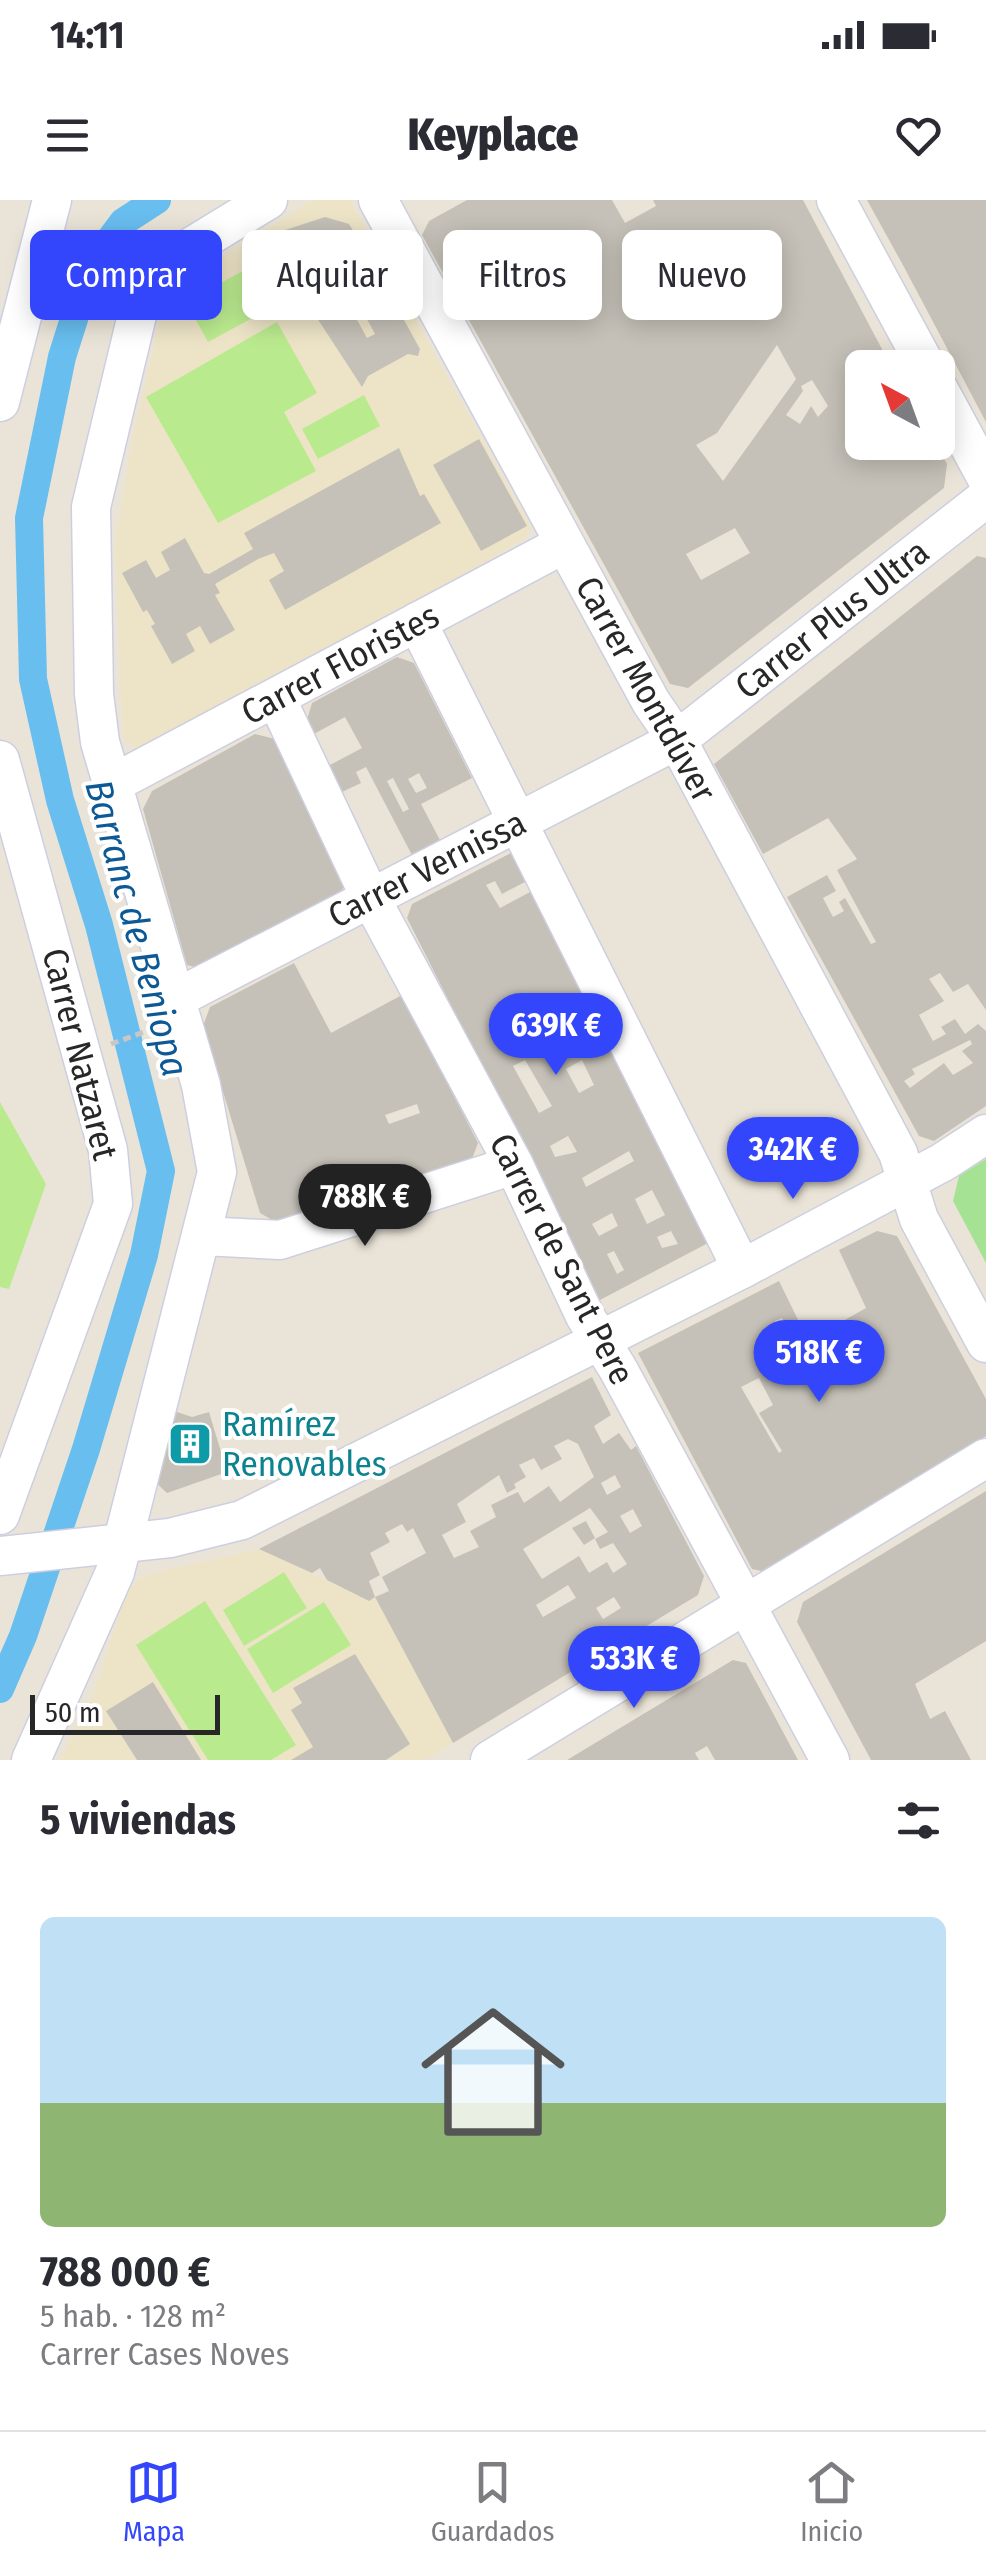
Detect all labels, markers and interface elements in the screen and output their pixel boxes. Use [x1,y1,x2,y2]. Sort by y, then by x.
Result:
text: 14:11 [50,12,124,58]
icon: menu [40,108,95,163]
text: Keyplace [407,108,579,162]
icon: heart [891,108,946,163]
chip: Comprar [30,230,222,320]
chip: Alquilar [242,230,423,320]
chip: Filtros [443,230,602,320]
chip: Nuevo [622,230,782,320]
north arrow [845,350,955,460]
map controls [845,350,955,460]
street label: Carrer Plus Ultra [727,530,937,708]
street label: Carrer Montdúver [567,569,725,809]
street label: Carrer Floristes [234,594,446,734]
water label: Barranc de Beniopa [75,775,199,1081]
street label: Carrer Vernissa [321,801,533,937]
street label: Carrer Natzaret [33,944,127,1164]
pin: 639K € [475,993,637,1078]
text: 639K € [511,1006,601,1044]
pin: 342K € [712,1117,874,1202]
street label: Carrer de Sant Pere [481,1127,643,1391]
text: 342K € [749,1130,837,1168]
pin: 788K € [284,1164,446,1249]
text: 788K € [320,1177,410,1215]
pin: 518K € [738,1320,900,1405]
text: 518K € [776,1333,862,1371]
place label: Ramírez Renovables [222,1403,387,1485]
building icon: Ramírez Renovables [167,1421,213,1467]
pin: 533K € [553,1626,715,1711]
text: 533K € [590,1639,678,1677]
scale bar [30,1690,220,1734]
text: 50 m [45,1696,101,1729]
icon: filters [891,1793,946,1848]
text: 5 viviendas [40,1795,236,1845]
icon: home [403,1982,583,2162]
text: 788 000 € [40,2247,210,2297]
text: 5 hab. · 128 m² [40,2297,226,2335]
text: Carrer Cases Noves [40,2335,289,2373]
tab: Mapa [123,2455,185,2548]
tab: Guardados [431,2455,554,2548]
tab: Inicio [800,2455,863,2548]

